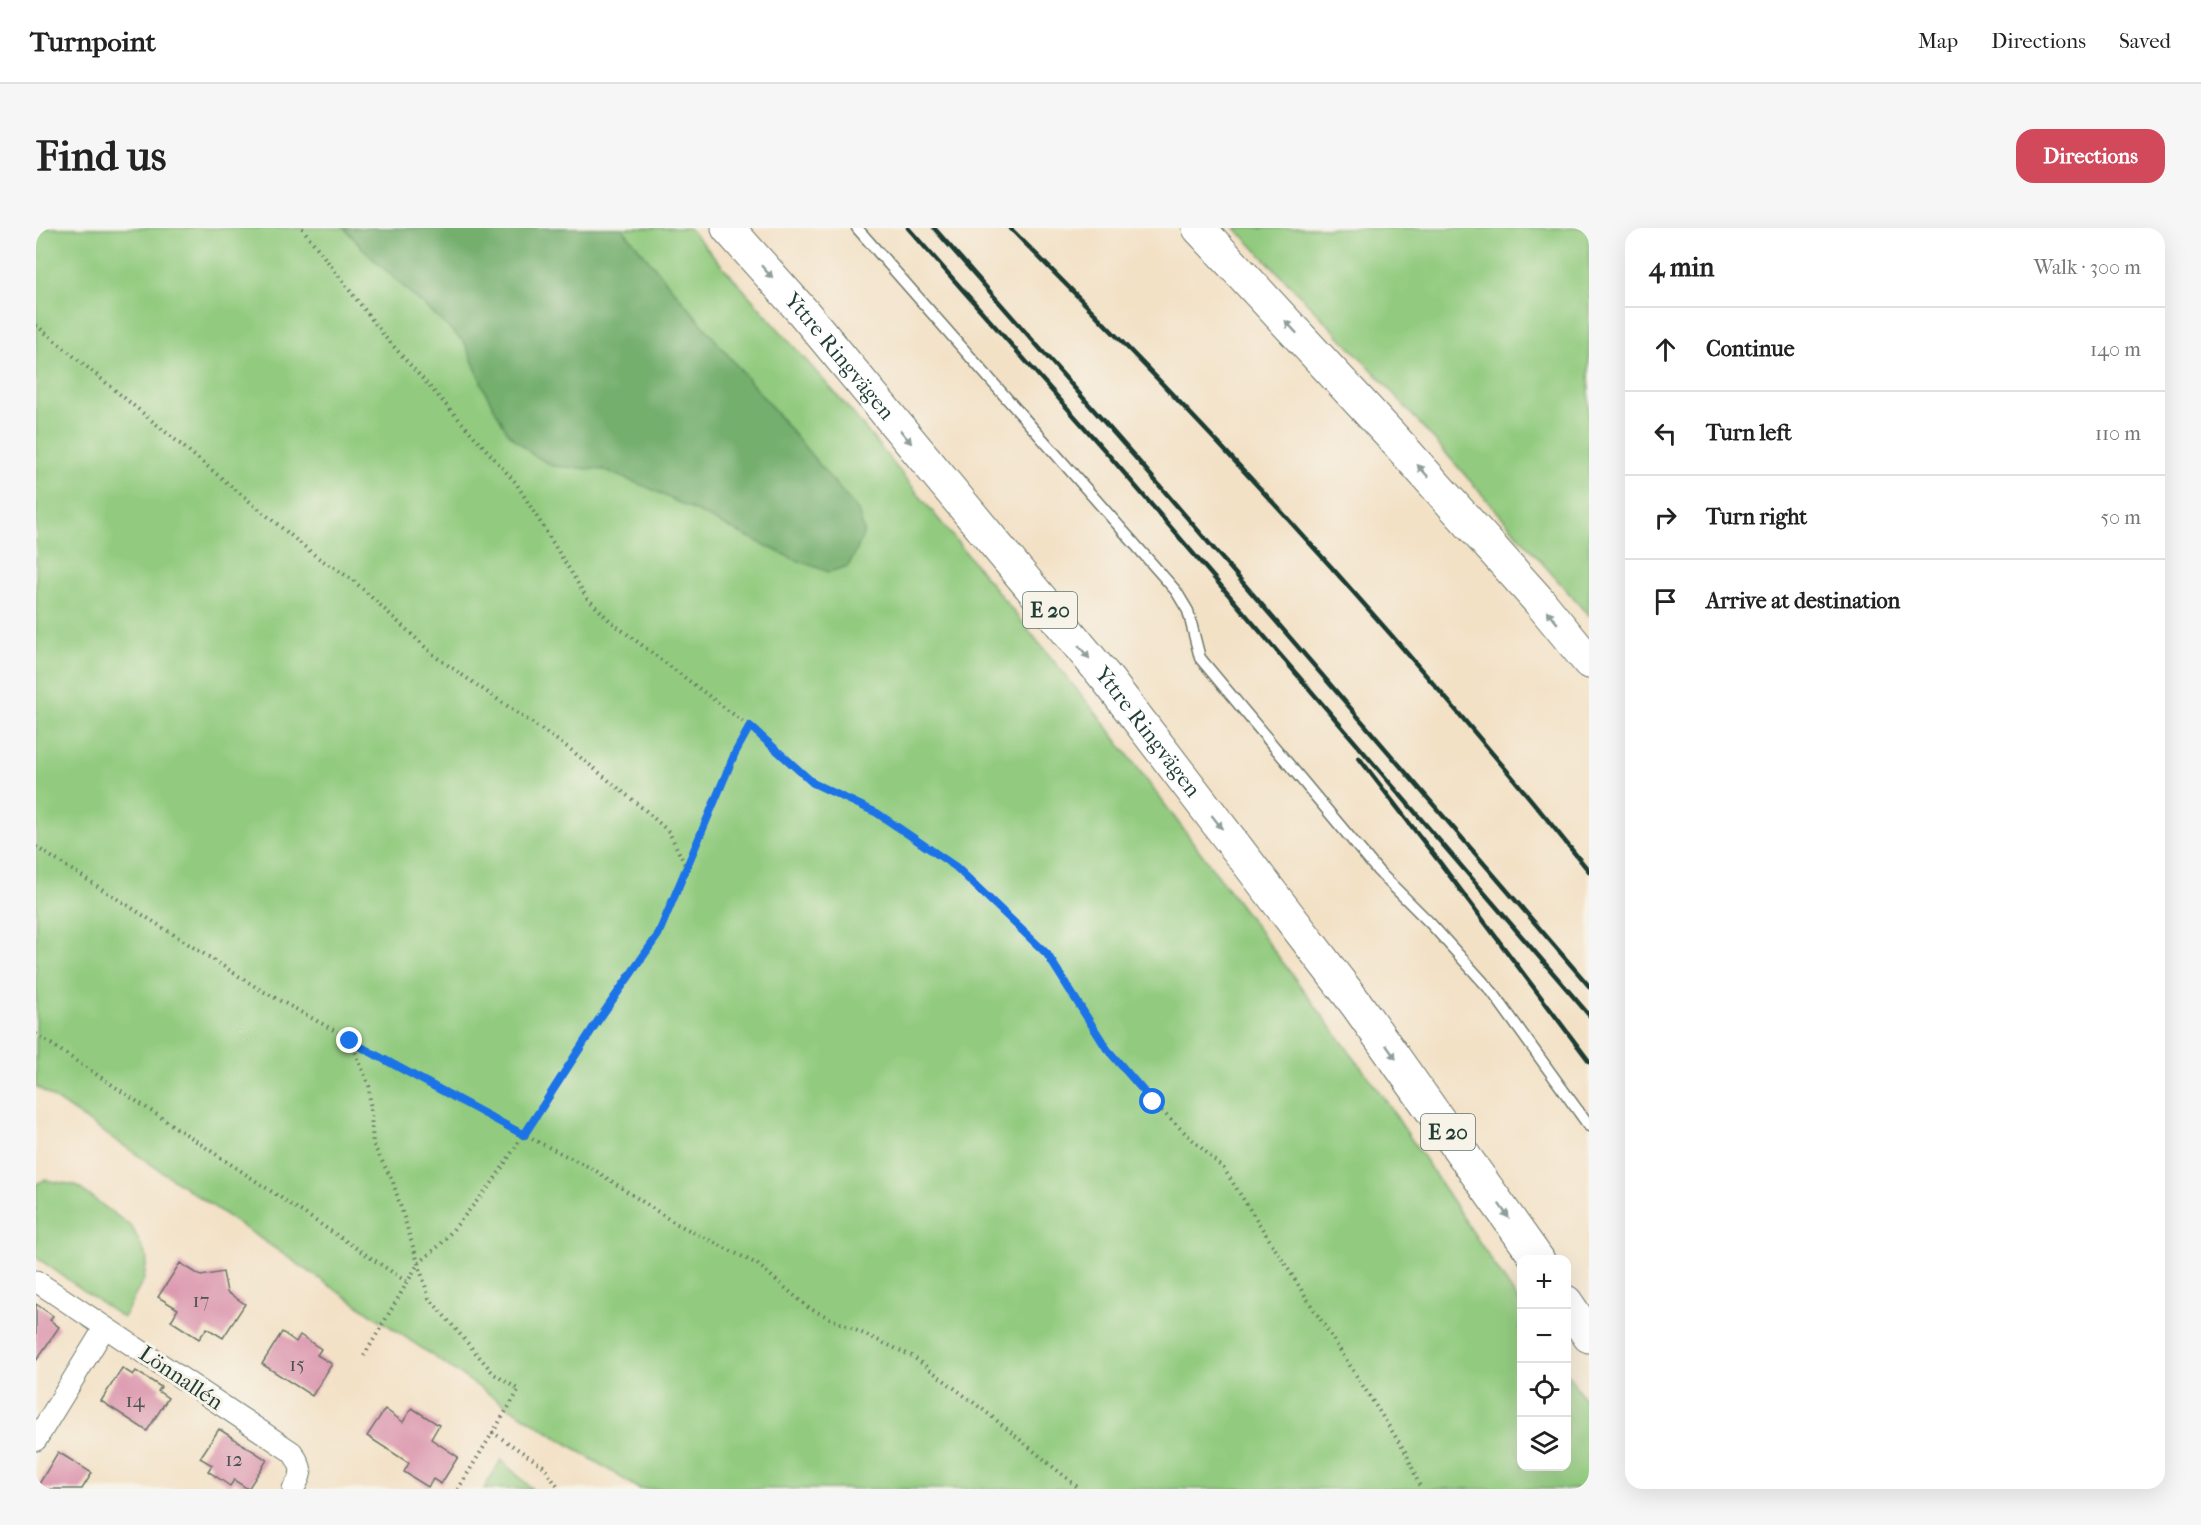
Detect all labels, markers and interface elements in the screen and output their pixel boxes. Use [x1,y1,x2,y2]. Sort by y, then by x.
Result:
text: Turnpoint [30,25,156,58]
text: Map [1918,29,1958,53]
text: Directions [1991,29,2086,53]
text: Saved [2119,29,2171,53]
button: Directions [2016,129,2165,183]
text: Find us [36,132,166,181]
text: 4 min [1649,252,1714,283]
text: Walk · 300 m [2034,256,2141,279]
one-way arrow [760,264,774,279]
street label: Yttre Ringvägen [778,287,900,425]
one-way arrow [1285,320,1298,335]
icon: ahead [1649,333,1682,366]
text: Continue [1706,336,1795,362]
text: 140 m [2090,338,2141,361]
icon: left [1649,417,1682,450]
text: Turn left [1706,420,1792,446]
text: 110 m [2095,422,2141,445]
one-way arrow [899,429,912,444]
one-way arrow [1417,464,1430,479]
icon: right [1649,501,1682,534]
text: Turn right [1706,504,1807,530]
text: 50 m [2100,506,2141,529]
icon: arrive [1649,585,1682,618]
text: Arrive at destination [1706,588,1900,614]
road number: E 20 [1023,592,1077,628]
one-way arrow [1545,609,1558,625]
one-way arrow [1077,644,1090,659]
street label: Yttre Ringvägen [1089,661,1206,803]
one-way arrow [1210,814,1223,830]
route end [336,1027,362,1053]
one-way arrow [1385,1044,1397,1060]
route start [1139,1088,1165,1114]
road number: E 20 [1421,1114,1475,1150]
one-way arrow [1498,1203,1510,1219]
map controls [1517,1255,1571,1471]
button: + [1517,1255,1571,1309]
house number: 17 [193,1289,210,1312]
button: − [1517,1309,1571,1363]
street label: Lönnallén [134,1340,228,1416]
house number: 15 [289,1353,305,1376]
button: locate [1517,1363,1571,1417]
house number: 14 [126,1389,146,1412]
button: layers [1517,1417,1571,1471]
house number: 12 [225,1448,243,1471]

